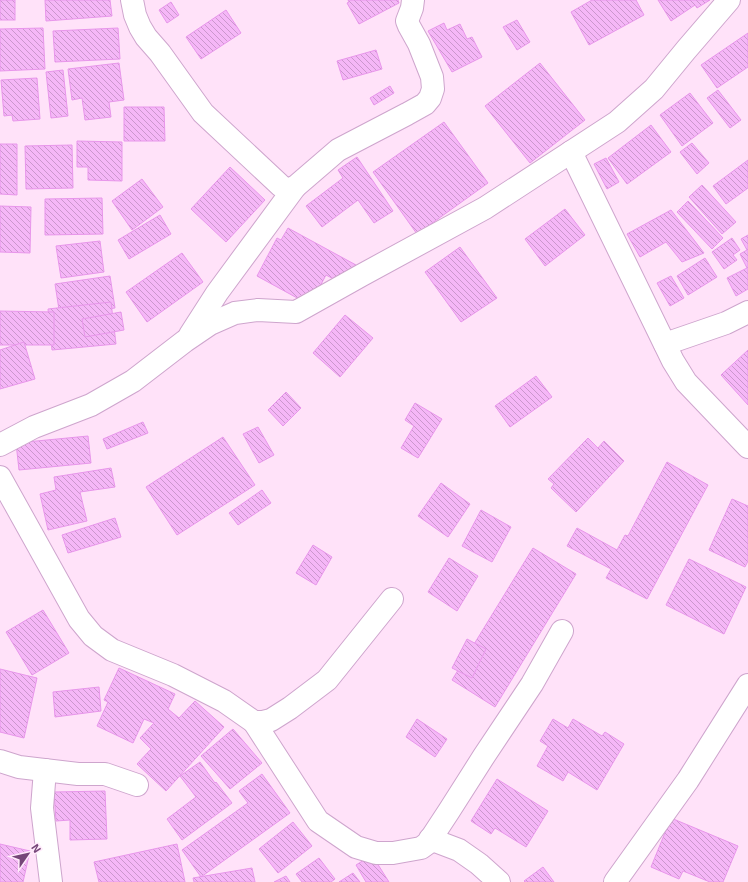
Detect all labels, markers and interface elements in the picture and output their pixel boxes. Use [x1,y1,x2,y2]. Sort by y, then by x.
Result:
north arrow [8,834,48,874]
text: N [29,841,44,855]

